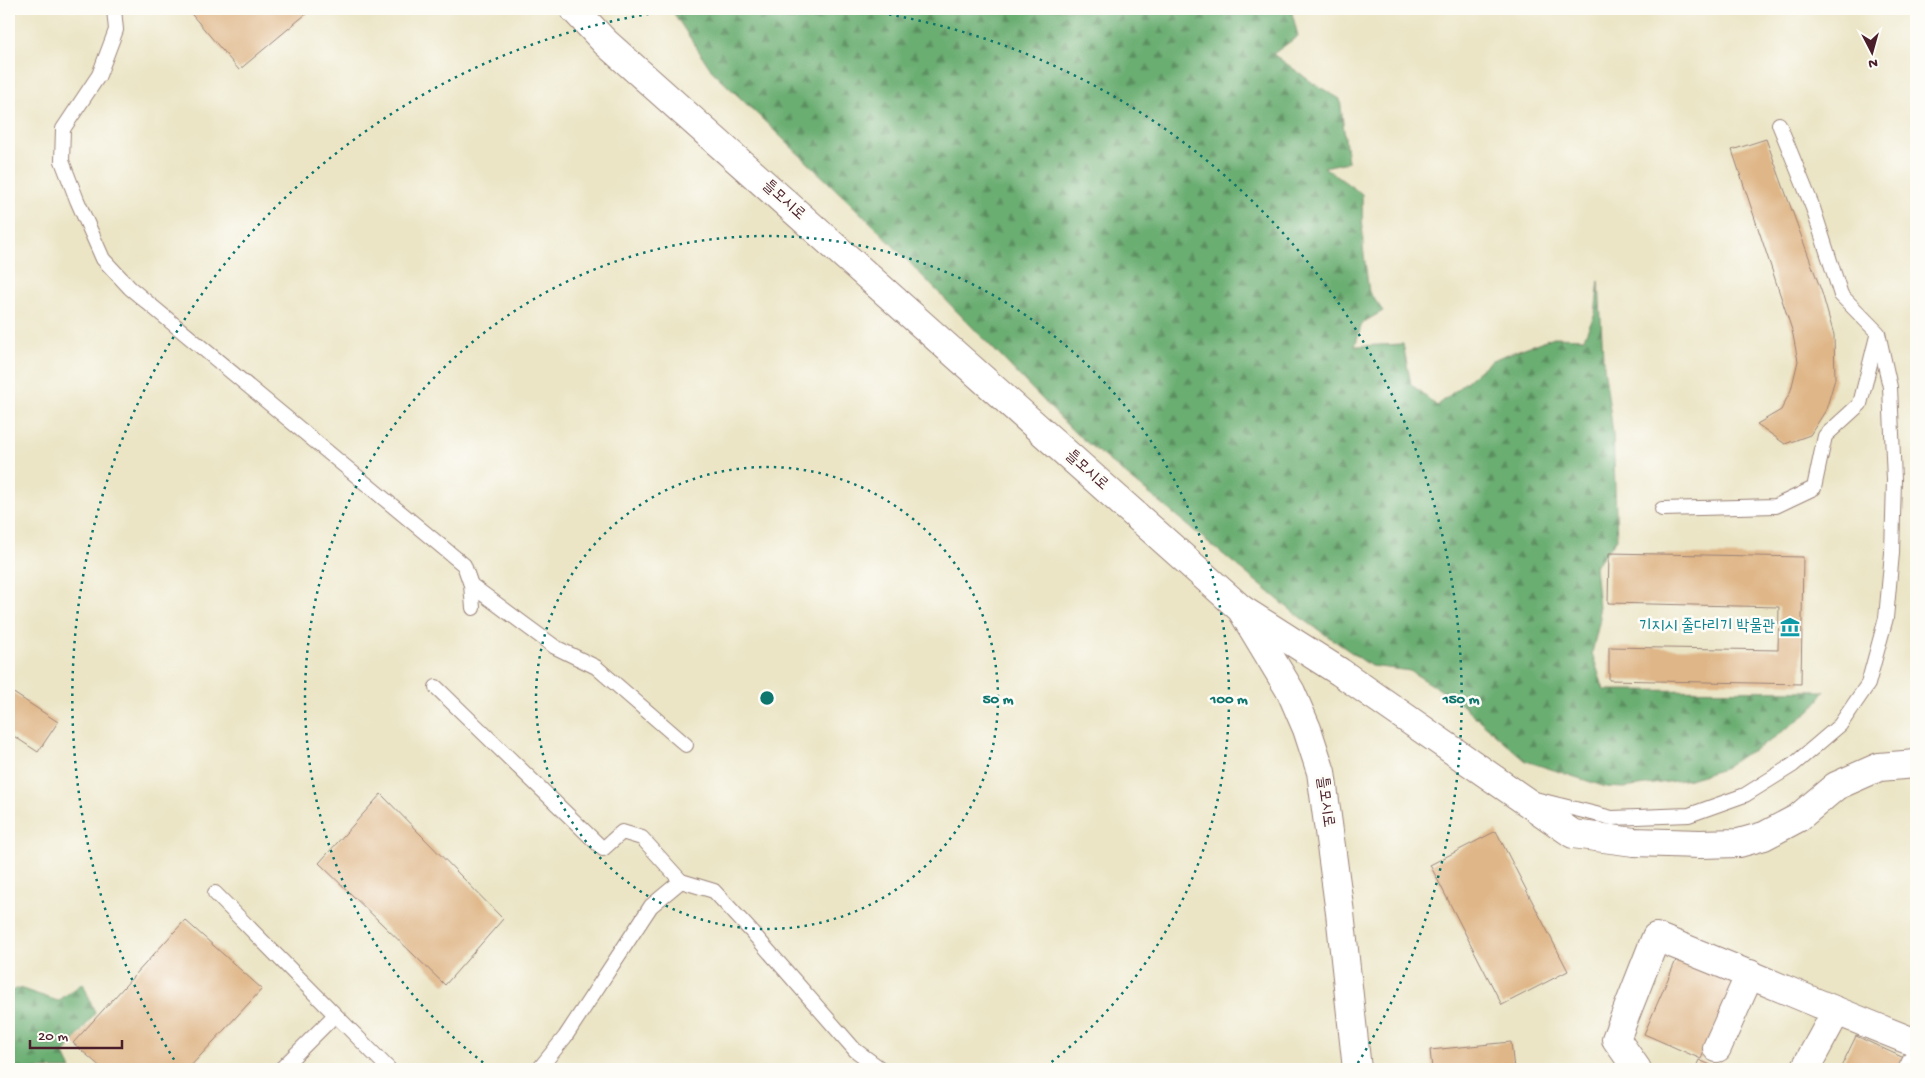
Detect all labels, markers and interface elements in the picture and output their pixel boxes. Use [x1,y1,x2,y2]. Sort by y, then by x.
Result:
north arrow [1848,28,1898,78]
text: N [1868,54,1879,71]
street label: 틀모시로 [758,177,808,225]
street label: 틀모시로 [1061,447,1111,495]
museum icon: 기지시 줄다리기 박물관 [1779,616,1801,638]
place label: 기지시 줄다리기 박물관 [1639,617,1775,637]
centre of rings [758,689,776,707]
text: 50 m [983,691,1014,709]
text: 100 m [1209,691,1248,709]
text: 150 m [1442,691,1480,709]
street label: 틀모시로 [1311,775,1337,829]
scale bar [30,1018,122,1050]
text: 20 m [38,1028,68,1046]

